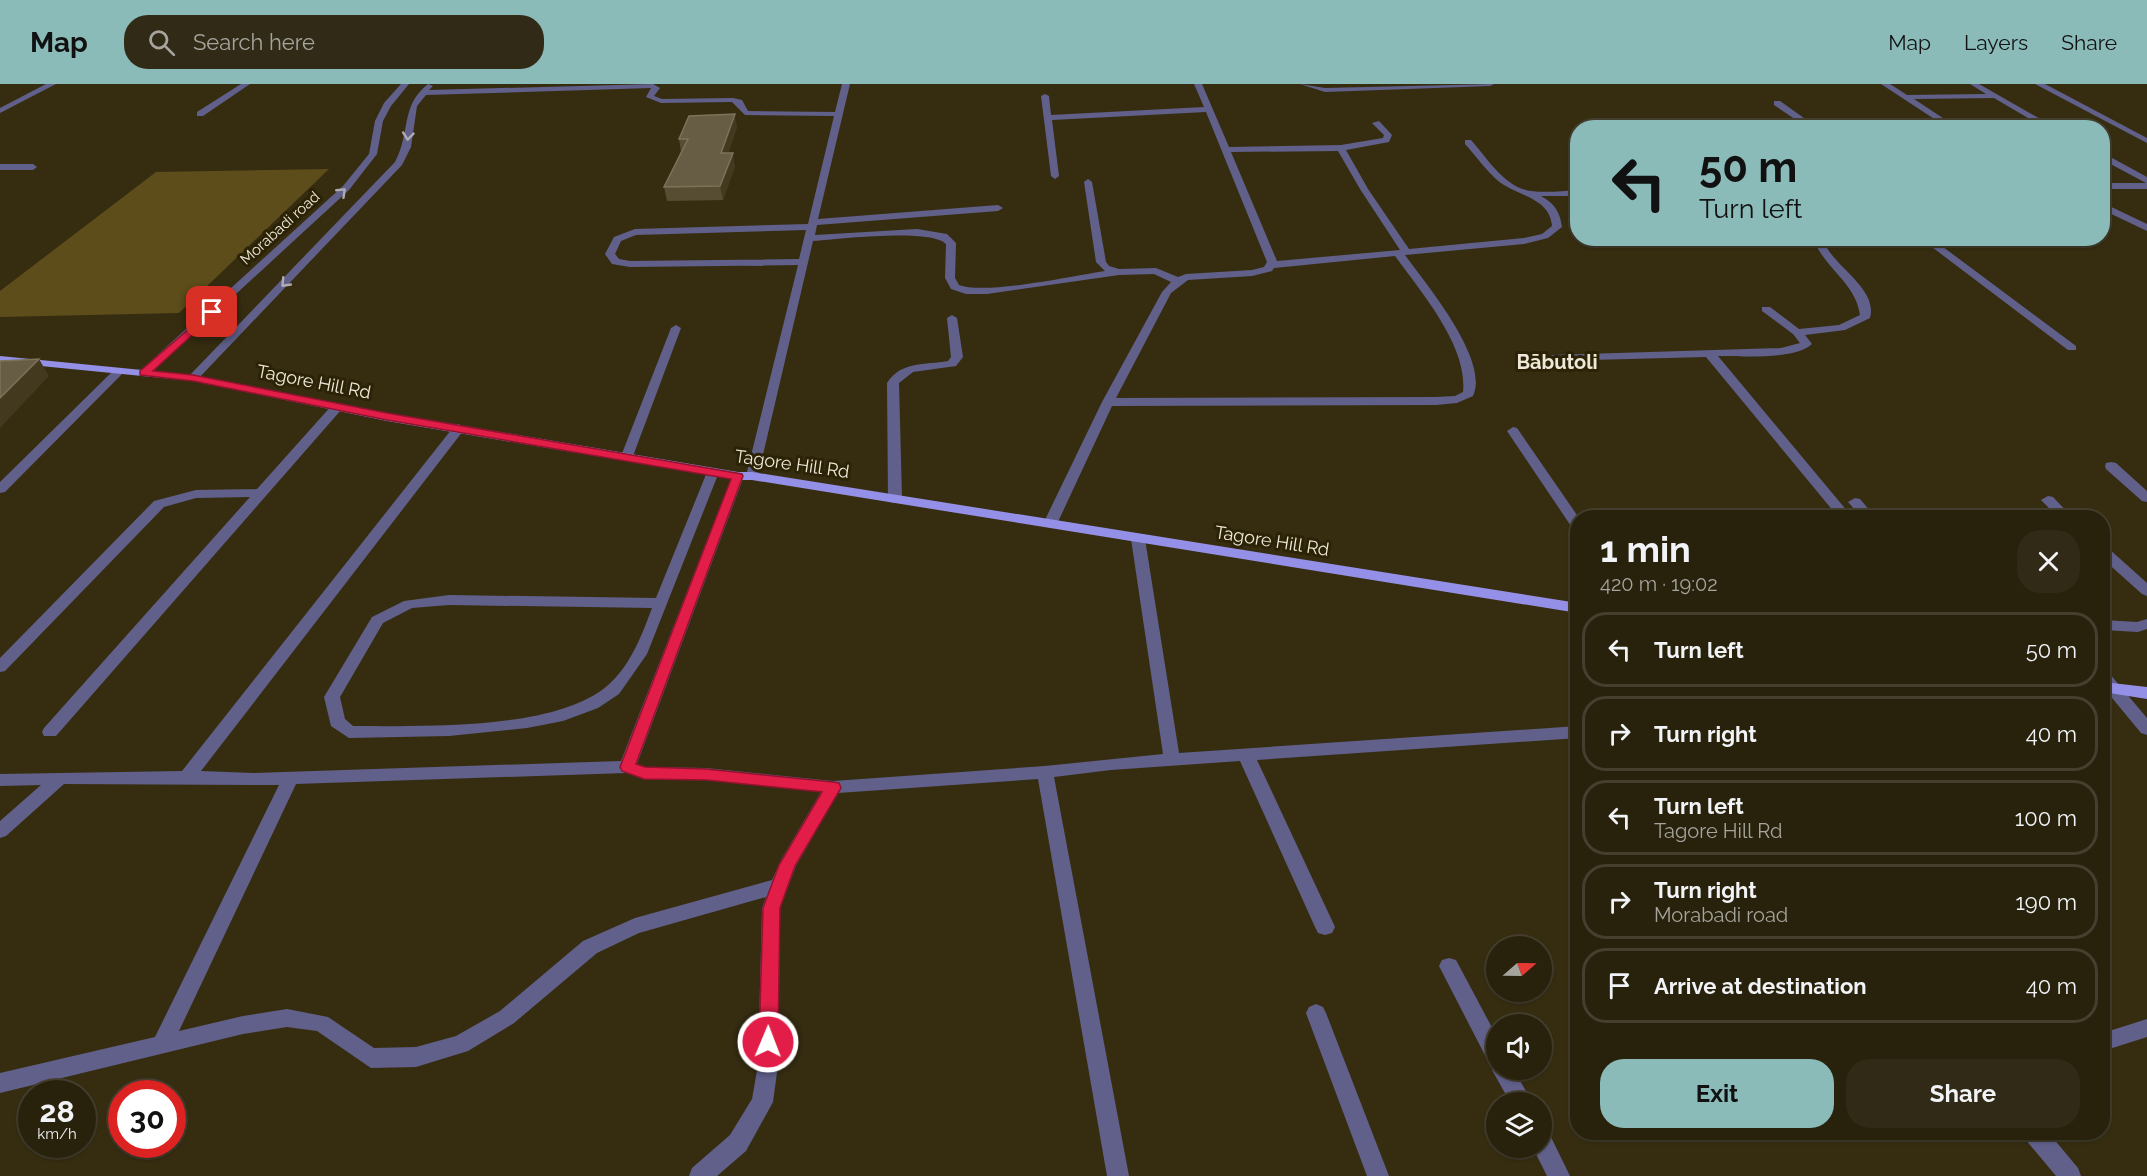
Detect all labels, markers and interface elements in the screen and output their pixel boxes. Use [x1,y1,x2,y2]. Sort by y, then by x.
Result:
search box [124,15,544,69]
text: Map [30,26,88,59]
icon: search [145,26,178,59]
text: Search here [193,29,315,55]
text: Map [1888,30,1931,55]
text: Layers [1964,30,2028,55]
text: Share [2061,30,2117,55]
one-way arrow [402,131,415,140]
text: 50 m [1699,143,1797,192]
icon: left [1600,144,1678,222]
street label: Morabadi road [237,188,323,268]
one-way arrow [335,188,346,199]
text: Turn left [1699,193,1802,224]
one-way arrow [281,276,292,287]
pin [186,286,237,337]
icon: arrive [195,295,228,328]
district label: Bābutoli [1516,350,1598,374]
street label: Tagore Hill Rd [255,360,373,403]
street label: Tagore Hill Rd [733,445,851,482]
street label: Tagore Hill Rd [1213,521,1331,560]
text: 1 min [1600,528,1691,570]
button: close [2017,530,2080,593]
text: 420 m · 19:02 [1600,572,1718,596]
icon: left [1603,633,1636,666]
text: Turn left [1654,637,1744,663]
text: 50 m [2026,637,2077,663]
icon: right [1603,717,1636,750]
text: Turn right [1654,721,1757,747]
text: 40 m [2026,721,2077,747]
text: Turn left [1654,793,1744,819]
icon: left [1603,801,1636,834]
text: 100 m [2015,805,2077,831]
text: Tagore Hill Rd [1654,819,1783,843]
text: Turn right [1654,877,1757,903]
icon: right [1603,885,1636,918]
text: 190 m [2015,889,2077,915]
text: Morabadi road [1654,903,1788,927]
north arrow [1486,936,1552,1002]
map controls [1486,936,1552,1158]
icon: arrive [1603,969,1636,1002]
text: Arrive at destination [1654,973,1867,999]
text: 40 m [2026,973,2077,999]
position arrow [736,1010,800,1074]
button: sound [1486,1014,1552,1080]
button: Exit [1600,1059,1834,1128]
button: Share [1846,1059,2080,1128]
speed limit sign: 30 [108,1080,186,1158]
button: layers [1486,1092,1552,1158]
text: 28 [39,1094,75,1129]
text: km/h [37,1125,77,1143]

